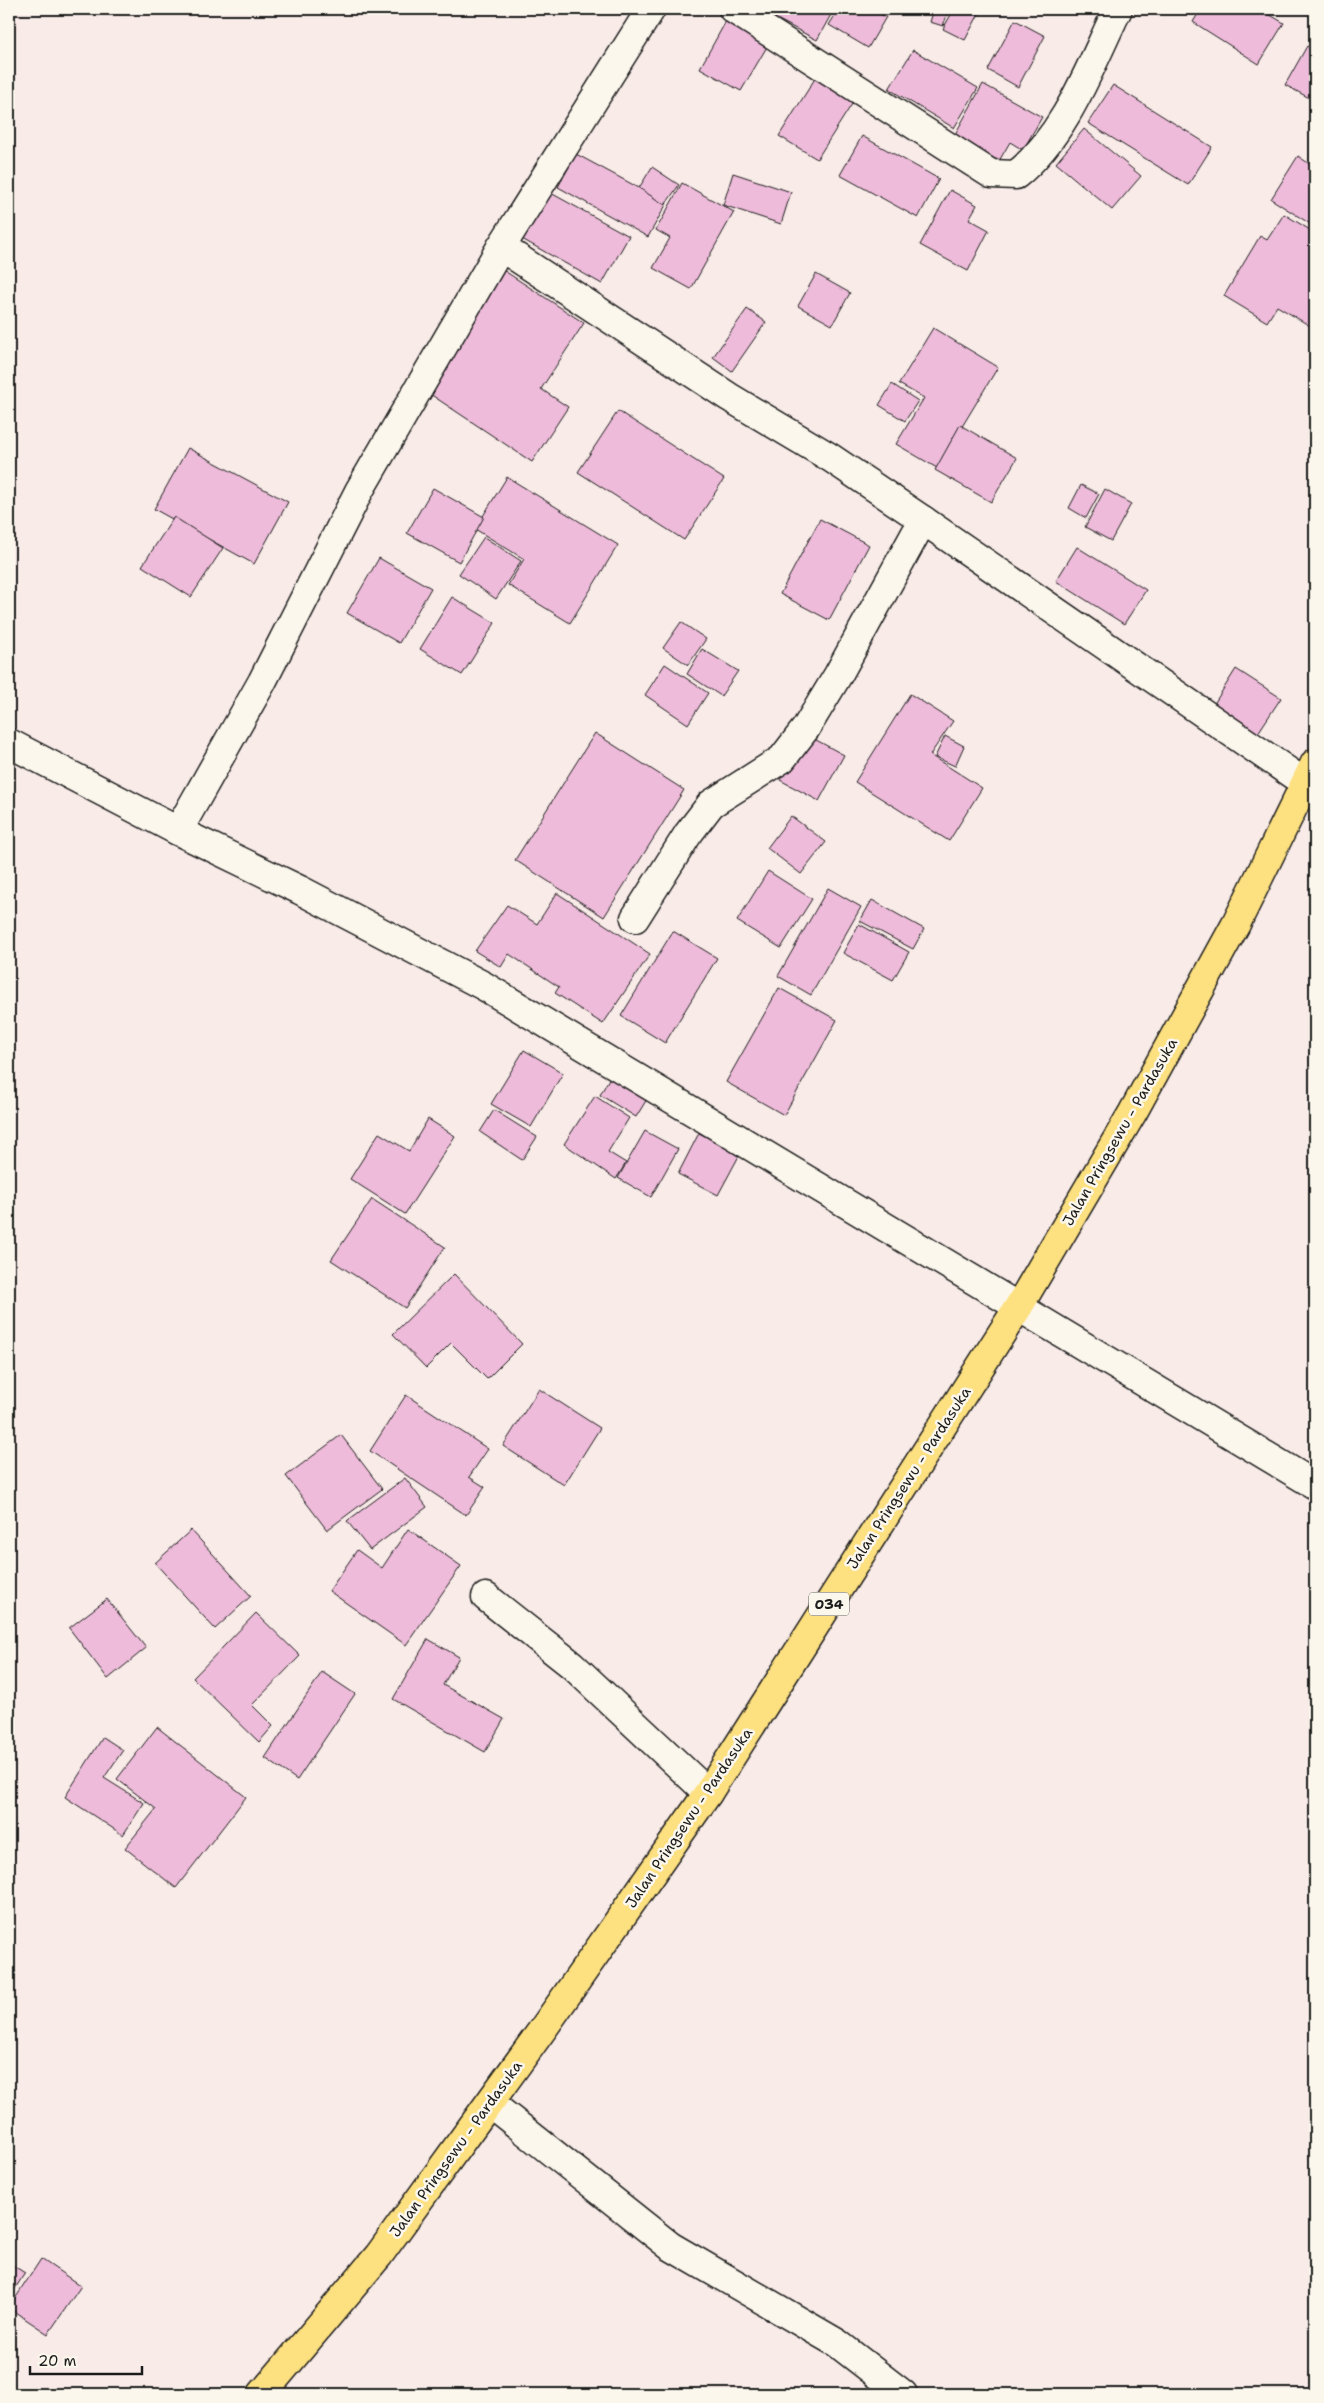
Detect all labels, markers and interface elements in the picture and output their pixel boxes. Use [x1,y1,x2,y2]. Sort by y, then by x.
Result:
street label: Jalan Pringsewu - Pardasuka [1058,1034,1182,1230]
street label: Jalan Pringsewu - Pardasuka [842,1382,976,1573]
road number: 034 [809,1592,849,1616]
street label: Jalan Pringsewu - Pardasuka [621,1723,757,1912]
street label: Jalan Pringsewu - Pardasuka [385,2056,527,2241]
scale bar [30,2343,142,2375]
text: 20 m [38,2351,77,2371]

